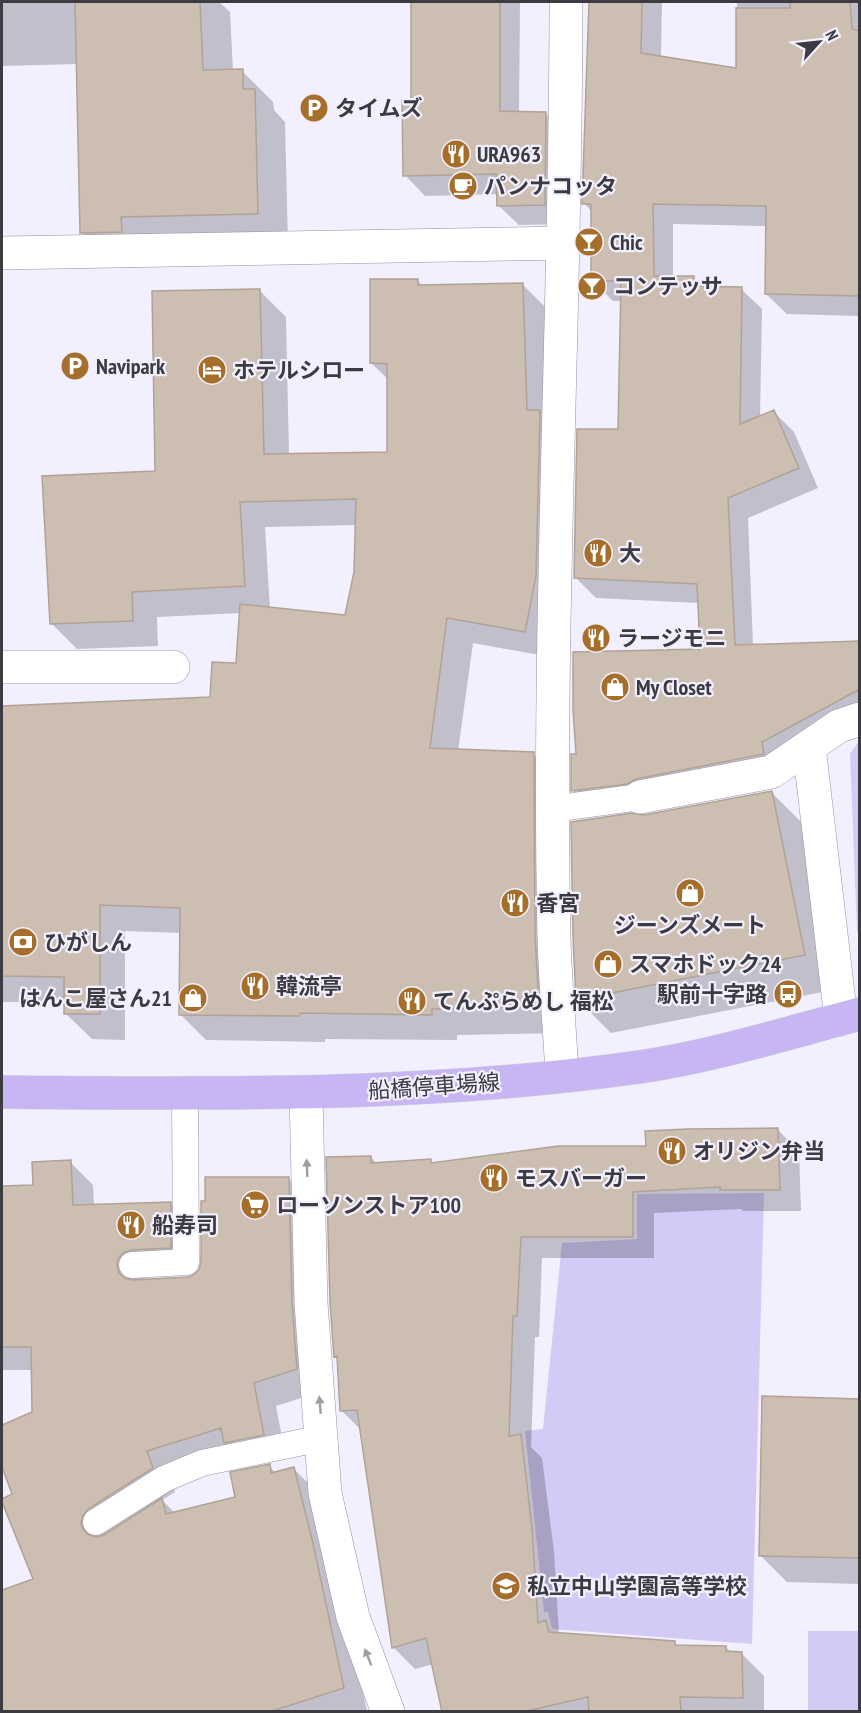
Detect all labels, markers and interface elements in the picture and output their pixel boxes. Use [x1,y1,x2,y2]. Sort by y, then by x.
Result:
north arrow [789,12,849,72]
text: N [821,27,843,44]
parking icon: タイムズ [298,92,330,124]
place label: タイムズ [335,94,423,122]
restaurant icon: URA963 [440,138,472,170]
place label: URA963 [477,140,541,168]
cafe icon: パンナコッタ [447,170,479,202]
place label: パンナコッタ [484,172,617,200]
bar icon: Chic [573,226,605,258]
place label: Chic [610,228,643,256]
bar icon: コンテッサ [576,270,608,302]
place label: コンテッサ [613,272,723,300]
parking icon: Navipark [59,350,91,382]
place label: Navipark [96,352,166,380]
hotel icon: ホテルシロー [196,354,228,386]
place label: ホテルシロー [233,356,365,384]
restaurant icon: 大 [582,537,614,569]
place label: 大 [619,539,641,567]
restaurant icon: ラージモニ [580,622,612,654]
place label: ラージモニ [617,624,727,652]
shop icon: My Closet [599,671,631,703]
place label: My Closet [636,673,712,701]
shop icon: ジーンズメート [674,877,706,909]
restaurant icon: 香宮 [499,887,531,919]
place label: 香宮 [536,889,580,917]
place label: ジーンズメート [614,911,766,939]
bank icon: ひがしん [7,926,39,958]
place label: ひがしん [44,928,132,956]
shop icon: スマホドック24 [592,948,624,980]
place label: スマホドック24 [629,950,782,978]
restaurant icon: 韓流亭 [239,970,271,1002]
place label: 韓流亭 [276,972,342,1000]
bus stop icon: 駅前十字路 [772,978,804,1010]
place label: 駅前十字路 [657,980,767,1008]
shop icon: はんこ屋さん21 [177,982,209,1014]
place label: はんこ屋さん21 [19,984,172,1012]
restaurant icon: てんぷらめし 福松 [396,985,428,1017]
place label: てんぷらめし 福松 [433,987,614,1015]
street label: 船橋停車場線 [367,1067,501,1105]
restaurant icon: オリジン弁当 [656,1135,688,1167]
place label: オリジン弁当 [693,1137,825,1165]
one-way arrow [302,1159,311,1178]
restaurant icon: モスバーガー [478,1162,510,1194]
place label: モスバーガー [515,1164,647,1192]
supermarket icon: ローソンストア100 [239,1189,271,1221]
place label: ローソンストア100 [276,1191,461,1219]
restaurant icon: 船寿司 [115,1209,147,1241]
place label: 船寿司 [152,1211,218,1239]
one-way arrow [315,1395,324,1414]
school or university icon: 私立中山学園高等学校 [490,1570,522,1602]
place label: 私立中山学園高等学校 [527,1572,747,1600]
one-way arrow [363,1647,373,1665]

